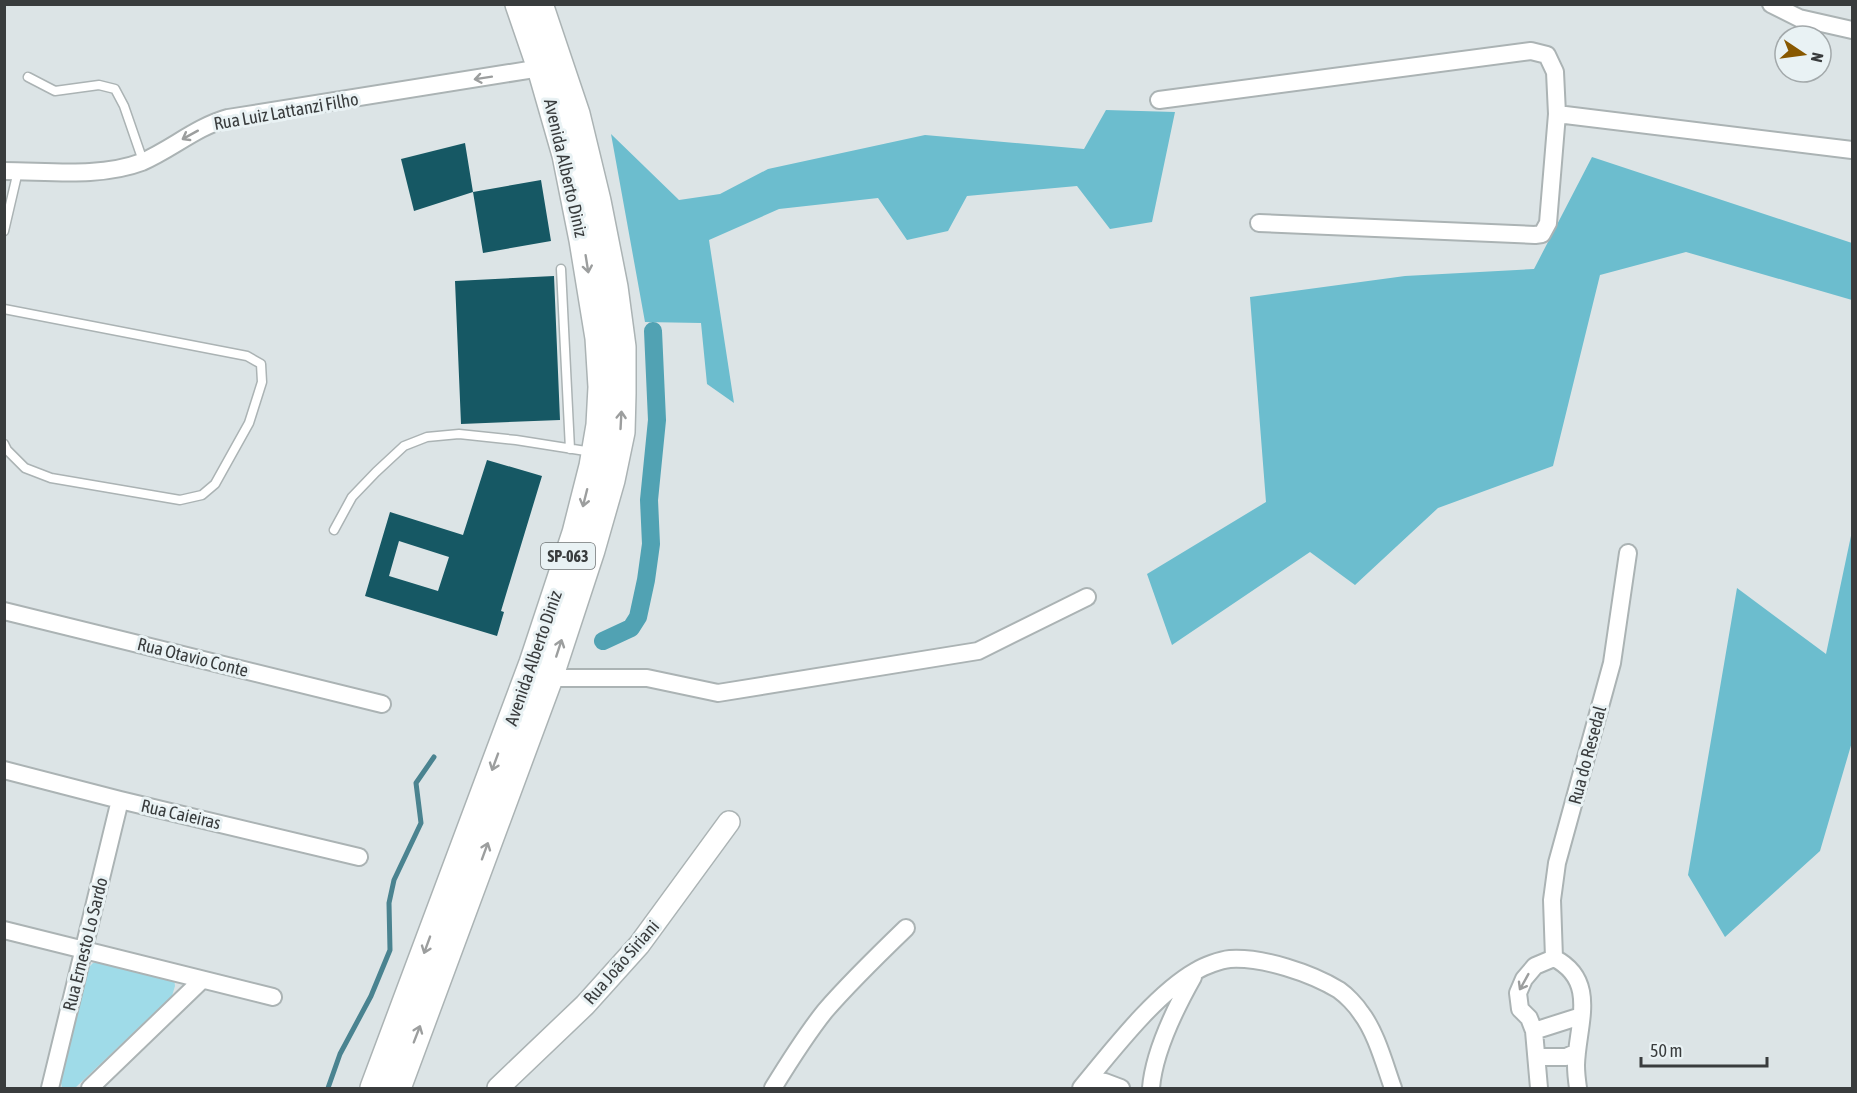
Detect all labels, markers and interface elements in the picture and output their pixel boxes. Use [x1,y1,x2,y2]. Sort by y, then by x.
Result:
north arrow [1773,24,1833,84]
text: N [1808,51,1827,64]
one-way arrow [474,72,493,83]
street label: Rua Luiz Lattanzi Filho [212,88,360,134]
street label: Avenida Alberto Diniz [540,97,592,240]
one-way arrow [182,129,199,141]
one-way arrow [582,253,593,273]
one-way arrow [616,410,627,430]
one-way arrow [578,488,590,507]
road number: SP-063 [541,543,595,569]
street label: Avenida Alberto Diniz [500,587,566,728]
street label: Rua Otavio Conte [135,633,251,681]
one-way arrow [555,639,566,658]
street label: Rua do Resedal [1564,703,1610,807]
one-way arrow [489,752,500,771]
street label: Rua Caieiras [139,795,223,833]
one-way arrow [481,842,492,861]
street label: Rua Ernesto Lo Sardo [58,875,112,1013]
street label: Rua João Siriani [579,916,663,1008]
one-way arrow [421,935,432,954]
one-way arrow [1518,973,1530,990]
one-way arrow [413,1025,424,1044]
scale bar [1641,1030,1767,1068]
text: 50 m [1650,1040,1682,1061]

